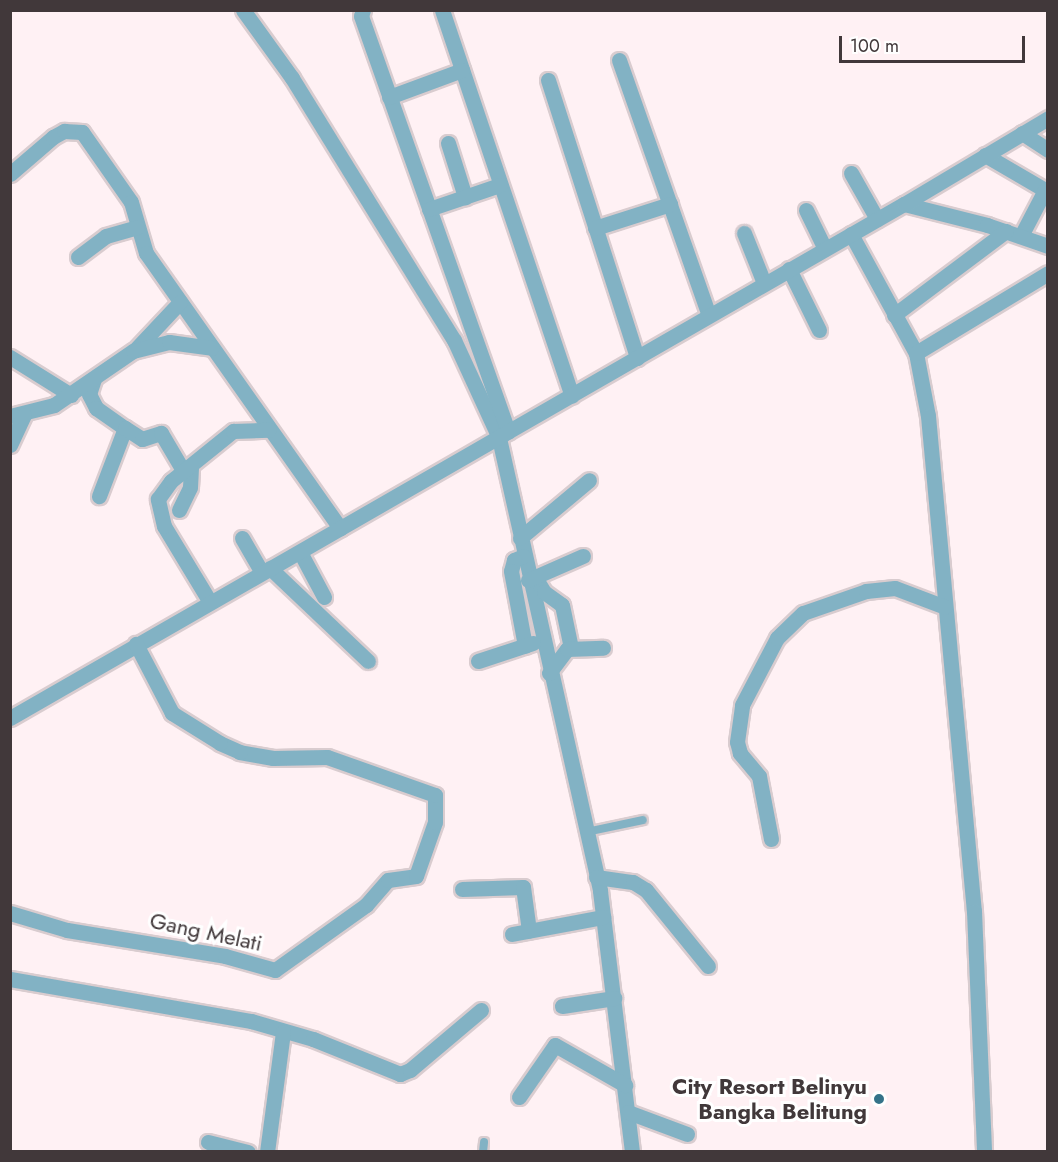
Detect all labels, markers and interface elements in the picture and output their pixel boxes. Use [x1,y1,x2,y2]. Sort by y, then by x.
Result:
scale bar [842,24,1028,62]
text: 100 m [850,33,899,59]
street label: Gang Melati [147,907,265,957]
place label: City Resort Belinyu Bangka Belitung [672,1073,867,1124]
marker: City Resort Belinyu Bangka Belitung [872,1092,886,1106]

